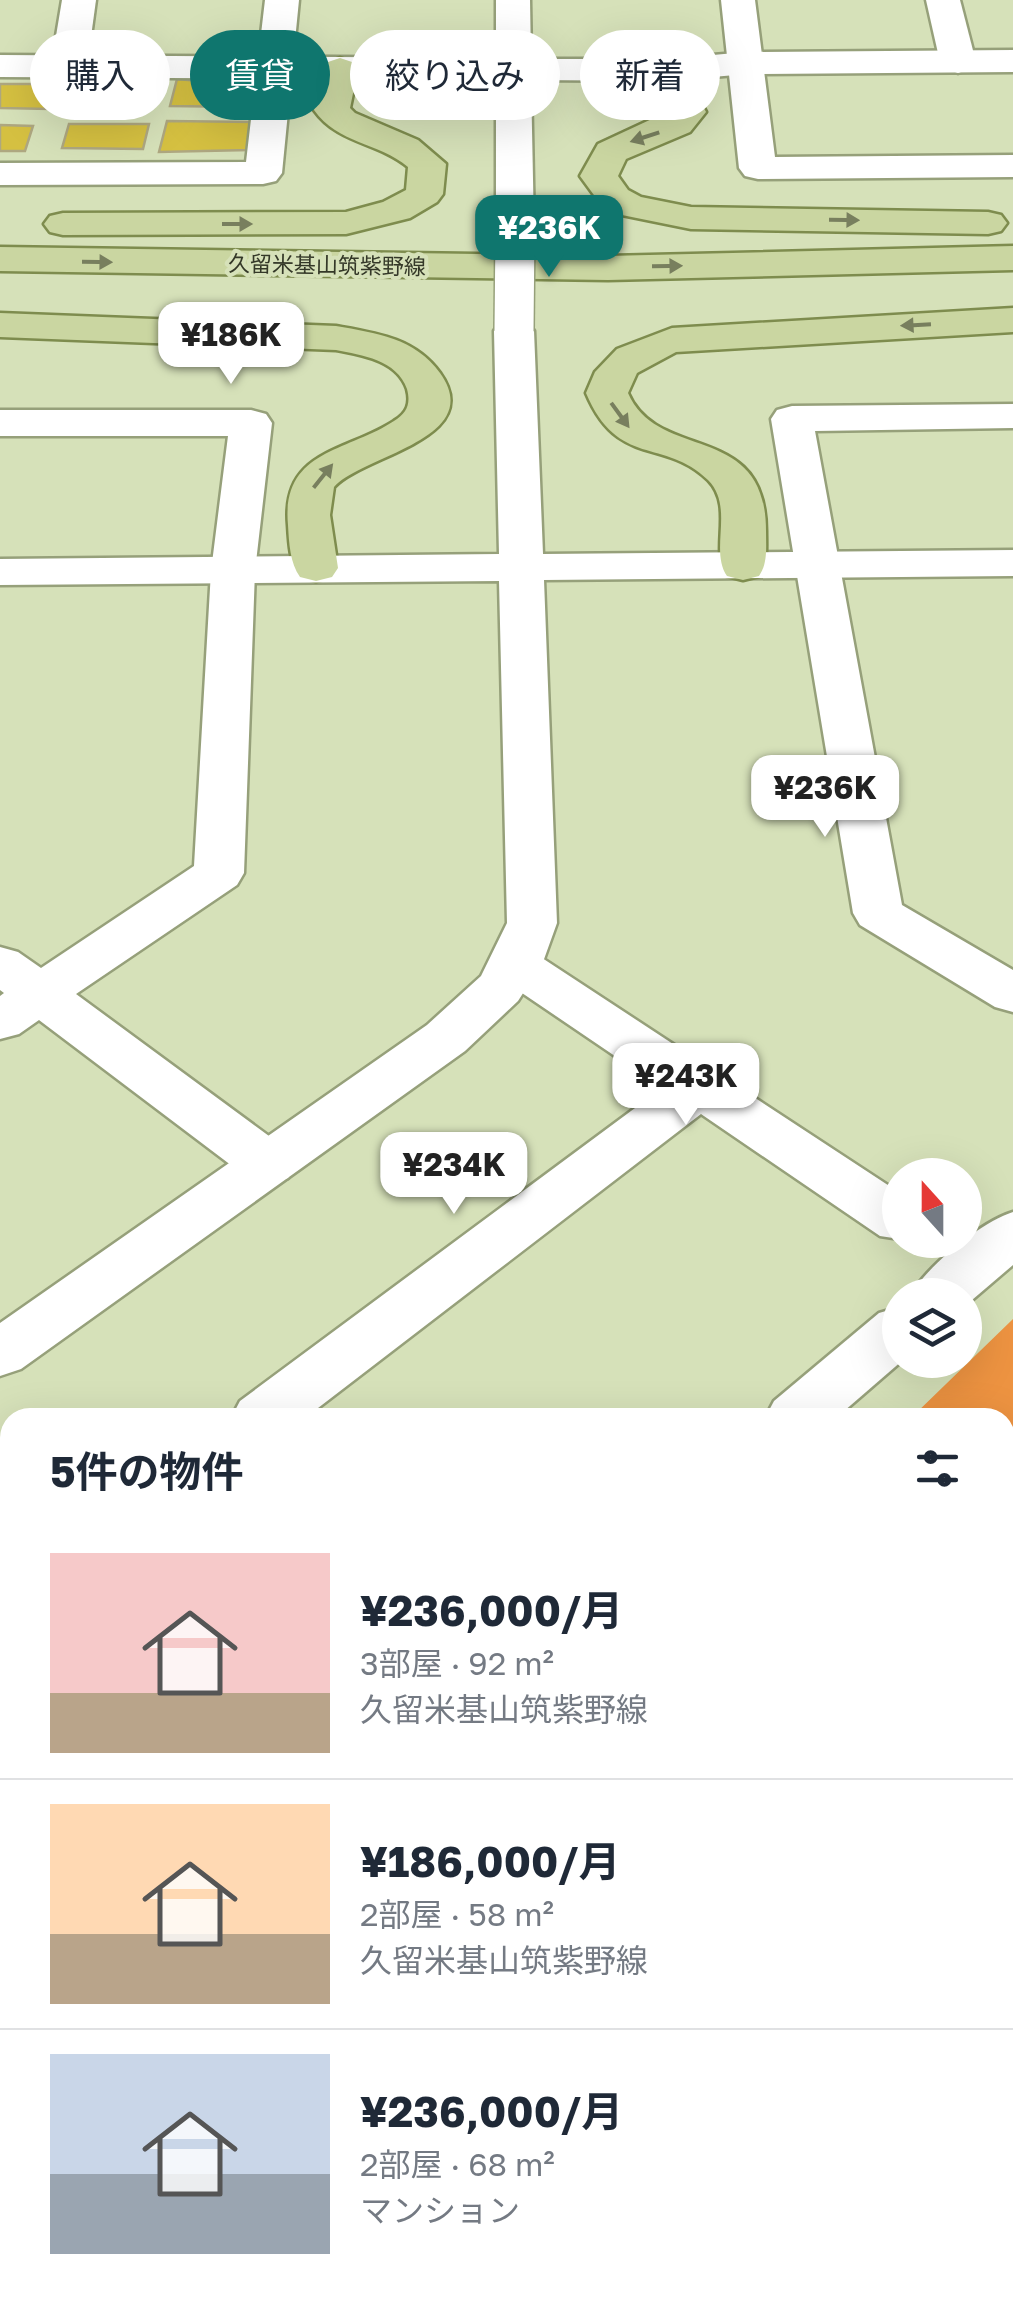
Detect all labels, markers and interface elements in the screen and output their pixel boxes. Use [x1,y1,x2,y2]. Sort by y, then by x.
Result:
chip: 購入 [30,30,170,120]
chip: 賃貸 [190,30,330,120]
chip: 絞り込み [350,30,560,120]
chip: 新着 [580,30,720,120]
one-way arrow [630,130,660,145]
pin: ¥236K [479,195,619,280]
text: ¥236K [497,208,601,246]
one-way arrow [829,213,860,229]
one-way arrow [222,216,254,232]
street label: 久留米基山筑紫野線 [228,249,426,280]
one-way arrow [82,254,114,270]
one-way arrow [652,258,684,274]
pin: ¥186K [161,302,301,387]
text: ¥186K [180,315,282,353]
one-way arrow [899,317,931,333]
one-way arrow [610,402,629,428]
one-way arrow [312,464,334,489]
pin: ¥236K [755,755,895,840]
text: ¥236K [773,768,877,806]
pin: ¥243K [616,1043,756,1128]
text: ¥243K [634,1056,738,1094]
pin: ¥234K [384,1132,524,1217]
text: ¥234K [402,1145,506,1183]
north arrow [882,1158,982,1258]
map controls [882,1158,982,1378]
button: layers [882,1278,982,1378]
icon: filters [910,1441,965,1496]
text: 5件の物件 [50,1446,244,1496]
text: ¥236,000/月 [360,1585,623,1635]
icon: home [130,1593,250,1713]
text: 3部屋 · 92 m² [360,1644,554,1682]
text: 久留米基山筑紫野線 [360,1690,648,1728]
text: ¥186,000/月 [360,1836,620,1886]
icon: home [130,1844,250,1964]
text: 2部屋 · 58 m² [360,1895,554,1933]
text: 久留米基山筑紫野線 [360,1941,648,1979]
text: ¥236,000/月 [360,2086,623,2136]
icon: home [130,2094,250,2214]
text: 2部屋 · 68 m² [360,2145,555,2183]
text: マンション [360,2191,520,2229]

